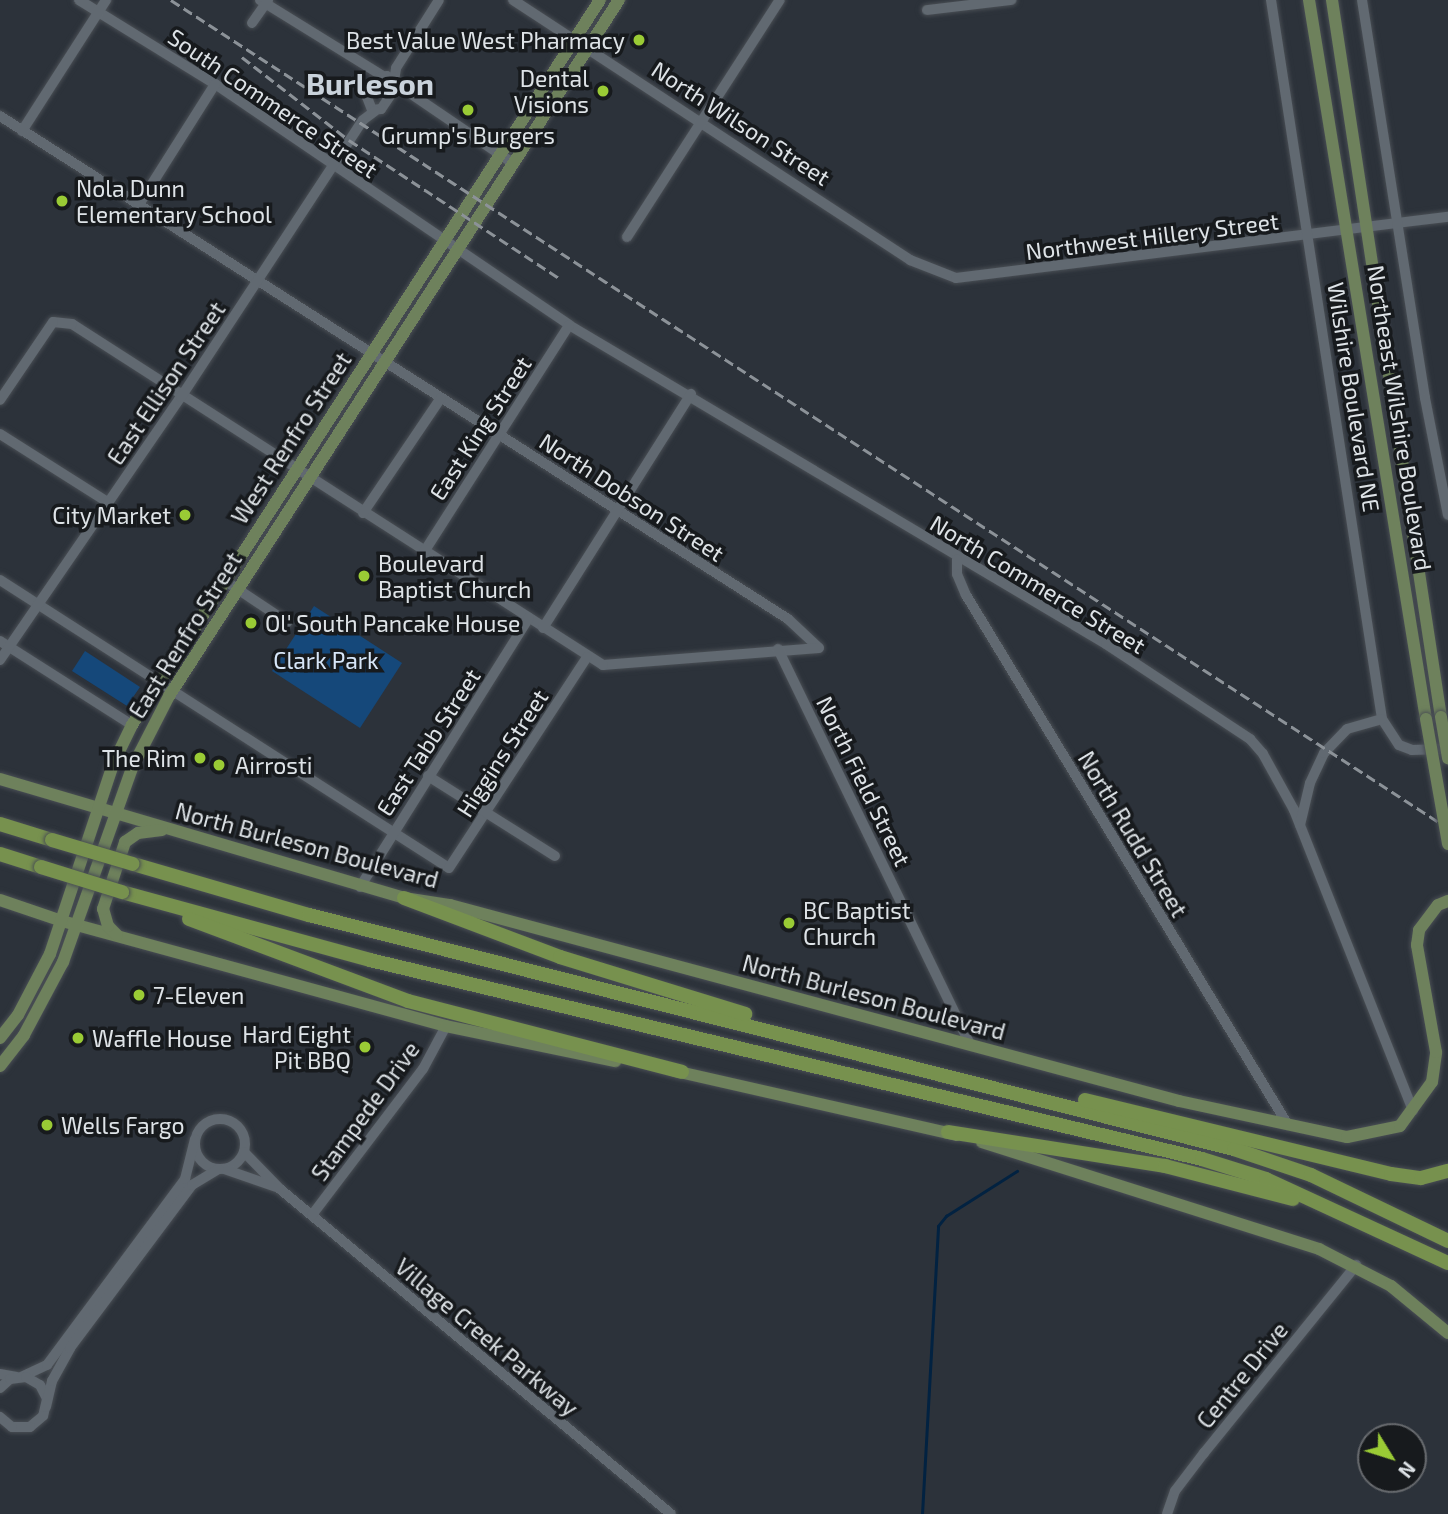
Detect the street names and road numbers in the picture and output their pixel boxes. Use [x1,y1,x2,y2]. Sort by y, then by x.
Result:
street label: South Commerce Street [163,23,383,183]
street label: North Wilson Street [647,55,835,191]
street label: Northwest Hillery Street [1024,207,1280,265]
street label: Northeast Wilshire Boulevard [1362,263,1438,573]
street label: Wilshire Boulevard NE [1322,280,1386,514]
street label: East Ellison Street [101,296,231,470]
street label: West Renfro Street [225,347,357,529]
street label: East King Street [423,351,537,505]
street label: North Dobson Street [535,427,729,567]
street label: North Commerce Street [925,509,1151,659]
street label: East Renfro Street [123,547,247,723]
street label: East Tabb Street [370,663,486,821]
street label: Higgins Street [451,684,553,822]
street label: North Field Street [811,692,917,870]
street label: North Rudd Street [1073,746,1193,922]
street label: North Burleson Boulevard [172,797,442,893]
street label: North Burleson Boulevard [739,949,1009,1045]
street label: Stampede Drive [305,1036,425,1186]
street label: Village Creek Parkway [390,1252,584,1422]
street label: Centre Drive [1191,1316,1293,1434]

